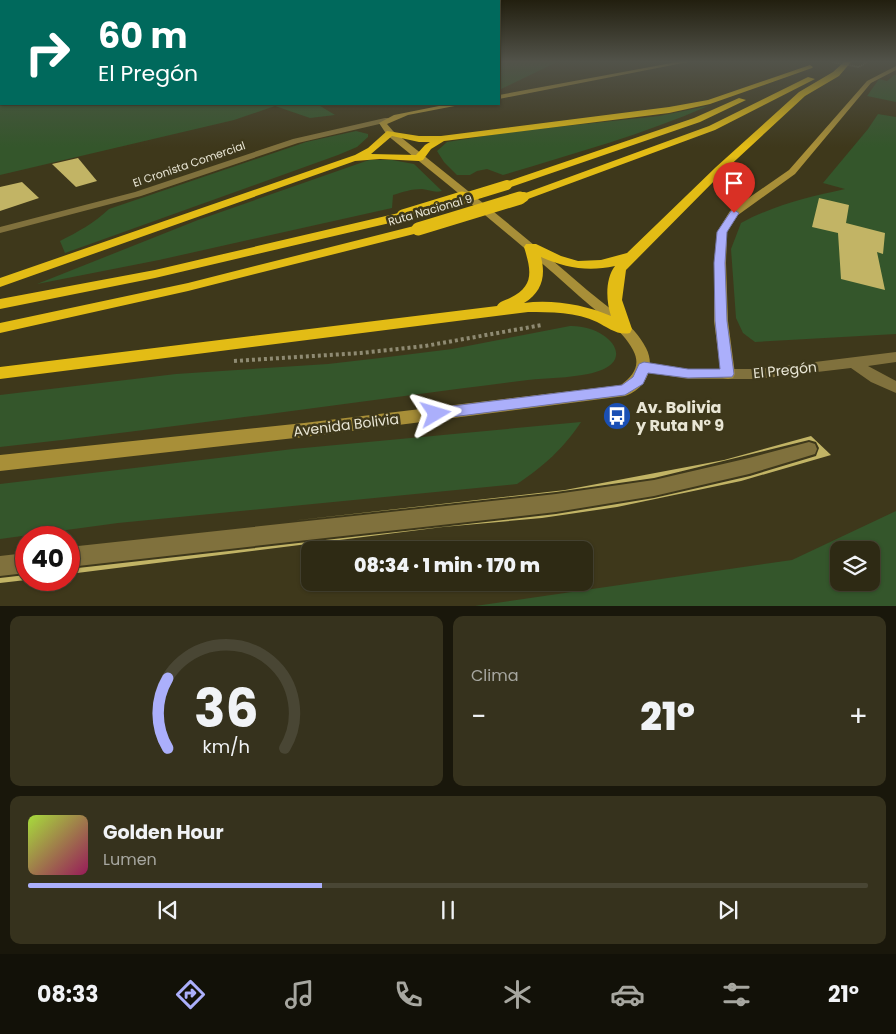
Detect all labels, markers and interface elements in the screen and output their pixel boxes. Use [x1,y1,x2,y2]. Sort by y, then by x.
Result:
text: 60 m [98,11,188,60]
icon: right [15,20,80,85]
text: El Pregón [98,58,198,89]
street label: El Cronista Comercial [131,137,247,191]
pin [713,162,755,213]
icon: arrive [720,169,748,197]
street label: Ruta Nacional 9 [386,190,474,230]
street label: El Pregón [752,357,818,383]
position arrow [409,387,461,439]
place label: Av. Bolivia y Ruta N° 9 [635,396,724,437]
bus stop icon: Av. Bolivia y Ruta N° 9 [602,401,632,431]
street label: Avenida Bolivia [292,409,400,441]
speed limit sign: 40 [15,526,80,591]
map controls [830,541,880,591]
button: layers [830,541,880,591]
text: 08:34 · 1 min · 170 m [354,552,540,579]
text: Clima [471,664,519,687]
text: 36 [194,672,259,745]
text: 21° [640,690,695,743]
text: − [471,697,486,736]
text: + [849,697,868,736]
text: km/h [203,734,250,759]
text: Golden Hour [103,819,224,846]
text: Lumen [103,848,157,871]
icon: previous [154,896,182,924]
icon: pause [434,896,462,924]
icon: next [714,896,742,924]
icon: directions [173,977,208,1012]
icon: music [282,977,317,1012]
icon: phone [391,977,426,1012]
icon: climate [500,977,535,1012]
icon: car [610,977,645,1012]
icon: filters [719,977,754,1012]
text: 08:33 [37,979,99,1010]
text: 21° [828,979,859,1010]

